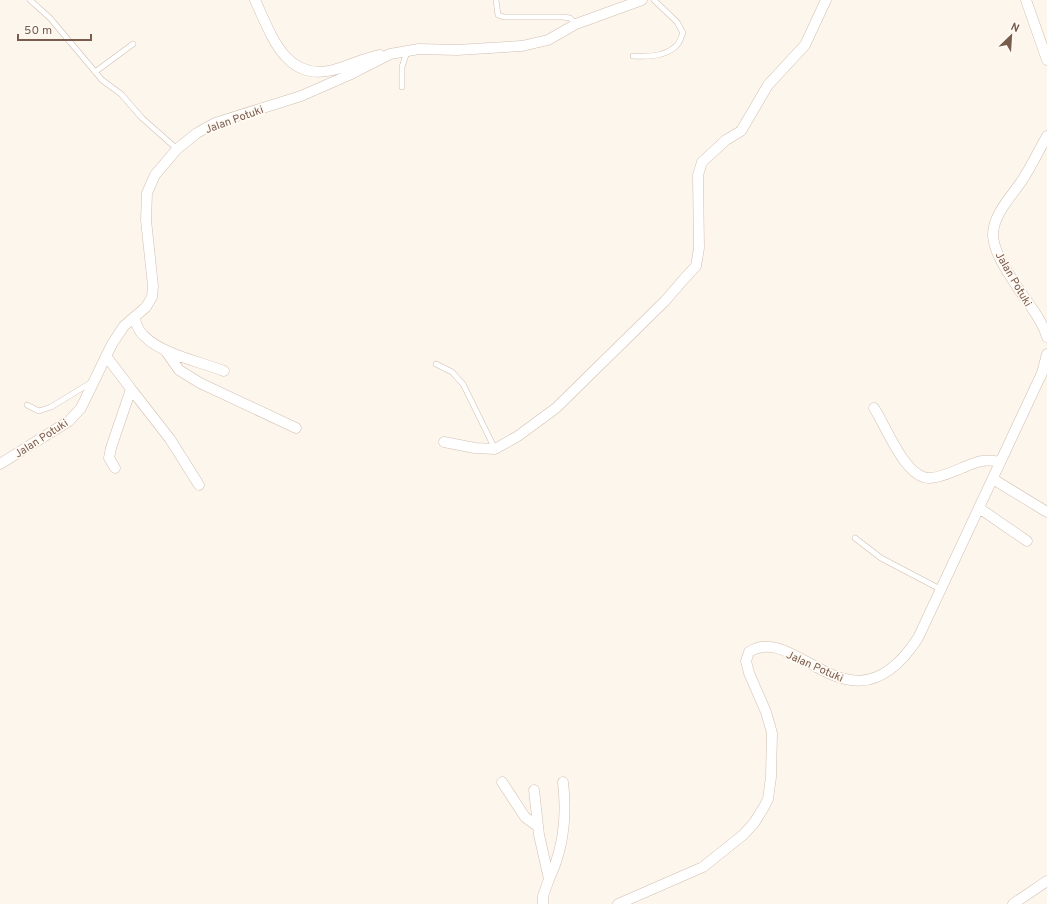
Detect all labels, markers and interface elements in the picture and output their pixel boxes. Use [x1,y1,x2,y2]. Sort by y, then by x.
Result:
scale bar [18,16,91,42]
north arrow [991,16,1031,56]
text: N [1008,20,1021,36]
text: 50 m [24,23,52,39]
street label: Jalan Potuki [203,103,265,137]
street label: Jalan Potuki [992,250,1034,309]
street label: Jalan Potuki [12,416,71,461]
street label: Jalan Potuki [784,648,845,686]

